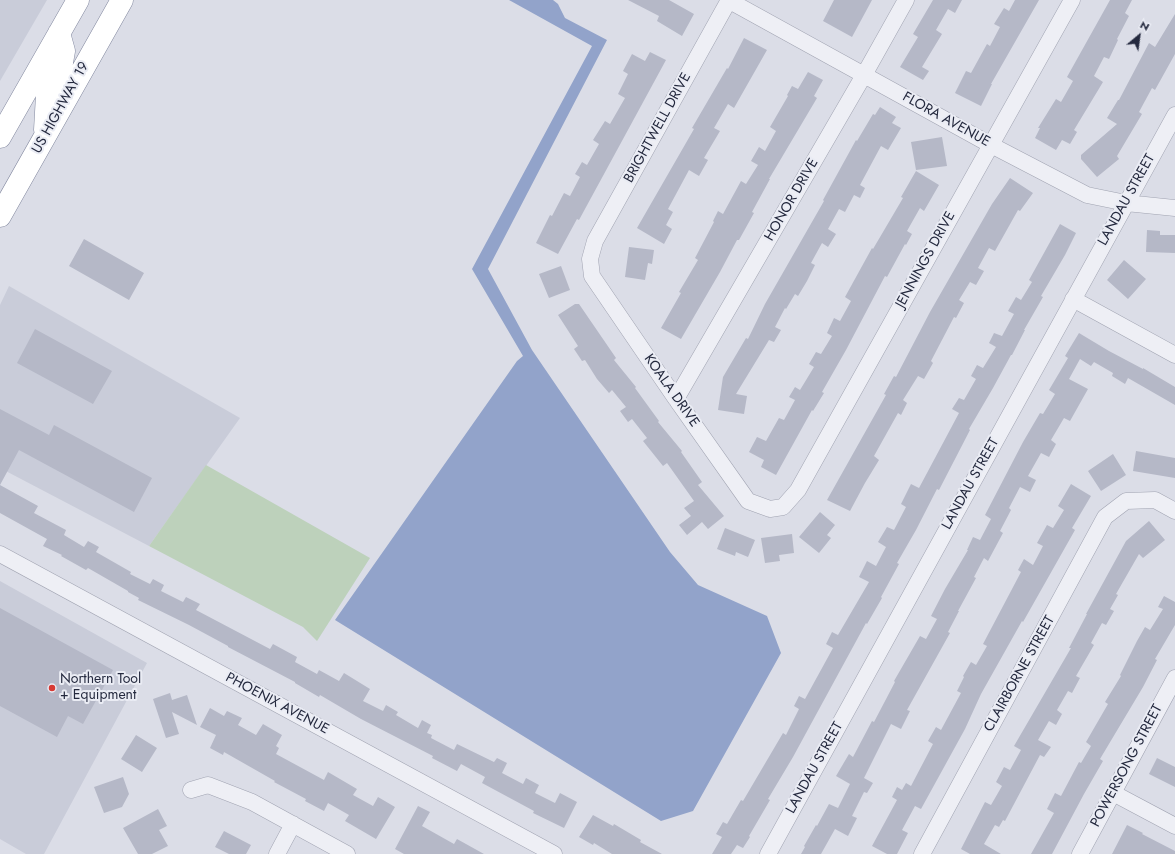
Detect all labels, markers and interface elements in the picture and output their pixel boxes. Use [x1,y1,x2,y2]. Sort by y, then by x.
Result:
north arrow [1119,16,1159,56]
text: N [1137,16,1153,35]
street label: US HIGHWAY 19 [29,59,93,157]
street label: BRIGHTWELL DRIVE [621,70,695,186]
street label: FLORA AVENUE [899,89,993,151]
street label: LANDAU STREET [1095,151,1159,249]
street label: HONOR DRIVE [762,156,822,244]
street label: JENNINGS DRIVE [893,209,959,311]
street label: KOALA DRIVE [640,351,702,431]
street label: LANDAU STREET [939,435,1003,533]
street label: CLAIRBORNE STREET [981,613,1059,735]
street label: PHOENIX AVENUE [222,670,332,738]
place label: Northern Tool + Equipment [60,672,141,704]
marker: Northern Tool + Equipment [47,683,57,693]
street label: POWERSONG STREET [1088,702,1166,830]
street label: LANDAU STREET [783,719,847,817]

